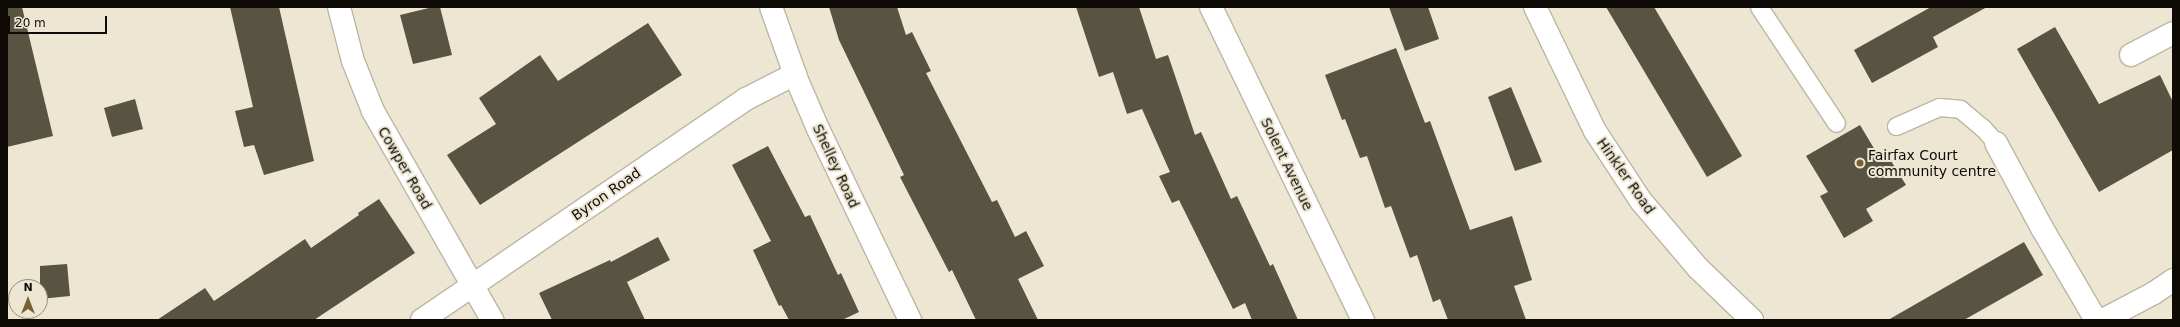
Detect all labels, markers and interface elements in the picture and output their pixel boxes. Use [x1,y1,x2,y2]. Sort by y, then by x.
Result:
scale bar [10,8,109,34]
text: 20 m [15,16,46,30]
street label: Solent Avenue [1257,115,1317,213]
street label: Shelley Road [809,121,863,211]
street label: Cowper Road [375,124,435,212]
street label: Hinkler Road [1594,135,1658,217]
place label: Fairfax Court community centre [1868,147,1996,180]
marker: Fairfax Court community centre [1855,158,1865,168]
street label: Byron Road [568,164,644,224]
north arrow [8,279,48,319]
text: N [23,281,33,294]

